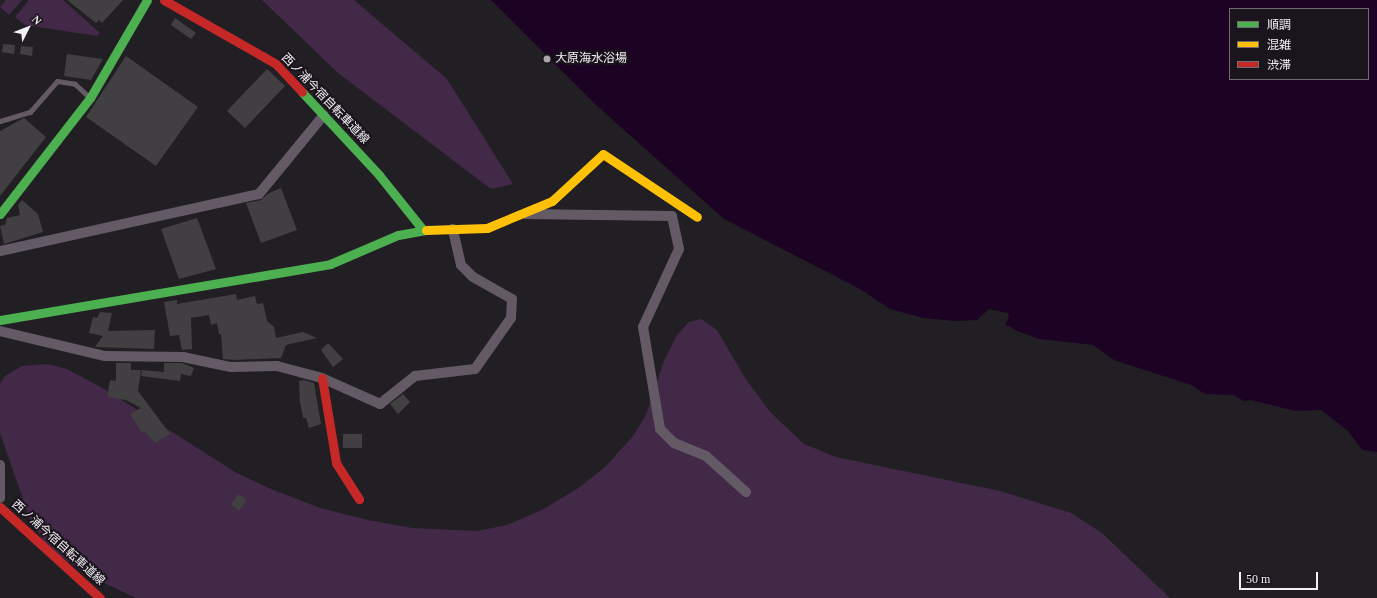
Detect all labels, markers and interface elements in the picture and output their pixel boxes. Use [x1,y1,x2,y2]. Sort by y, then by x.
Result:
north arrow [8,8,48,48]
legend [1229,8,1369,80]
text: N [30,13,44,27]
text: 順調 [1267,18,1291,32]
text: 混雑 [1267,38,1291,52]
street label: 西ノ浦今宿自転車道線 [278,51,372,147]
place label: 大原海水浴場 [555,52,627,66]
marker: 大原海水浴場 [542,54,552,64]
text: 渋滞 [1267,58,1291,72]
street label: 西ノ浦今宿自転車道線 [9,498,107,588]
scale bar [1241,564,1320,590]
text: 50 m [1246,572,1270,586]

